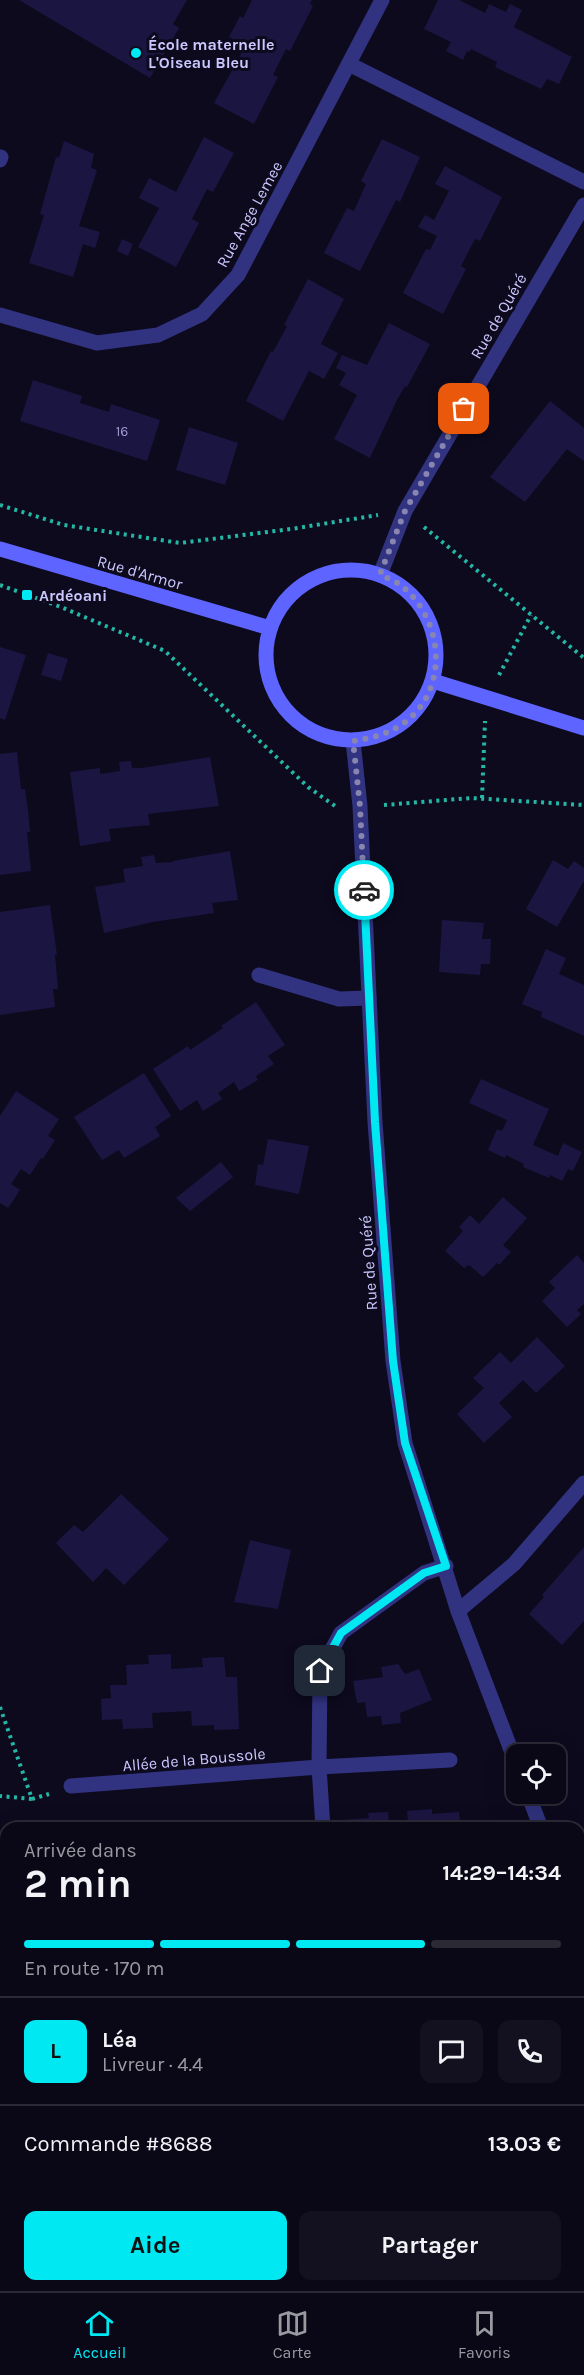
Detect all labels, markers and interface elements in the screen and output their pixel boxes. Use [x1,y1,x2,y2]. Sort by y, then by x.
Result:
place label: École maternelle L'Oiseau Bleu [148,35,275,72]
marker: École maternelle L'Oiseau Bleu [129,46,143,60]
street label: Rue Ange Lemee [212,158,286,271]
street label: Rue de Quéré [466,270,530,362]
pin [438,383,489,434]
icon: bag [447,392,480,425]
house number: 16 [116,423,128,440]
street label: Rue d'Armor [95,551,185,594]
place label: Ardéoani [39,586,107,605]
marker: Ardéoani [20,588,34,602]
courier [334,860,394,920]
icon: car [348,874,381,907]
street label: Rue de Quéré [356,1215,381,1311]
pin [294,1645,345,1696]
icon: home [303,1654,336,1687]
street label: Allée de la Boussole [122,1744,266,1775]
map controls [506,1744,566,1804]
button: locate [506,1744,566,1804]
text: Arrivée dans [24,1839,137,1862]
text: 14:29–14:34 [442,1860,561,1886]
text: 2 min [24,1861,132,1907]
text: En route · 170 m [24,1957,165,1980]
button: chat [420,2020,483,2083]
button: phone [498,2020,561,2083]
text: Léa [102,2027,137,2053]
text: L [50,2038,61,2064]
text: Livreur · 4.4 [102,2053,203,2076]
text: Commande #8688 [24,2131,213,2157]
text: 13.03 € [488,2131,561,2157]
button: Aide [24,2211,287,2280]
button: Partager [299,2211,561,2280]
tab: Accueil [73,2307,126,2362]
tab: Carte [273,2307,311,2362]
tab: Favoris [458,2307,511,2362]

